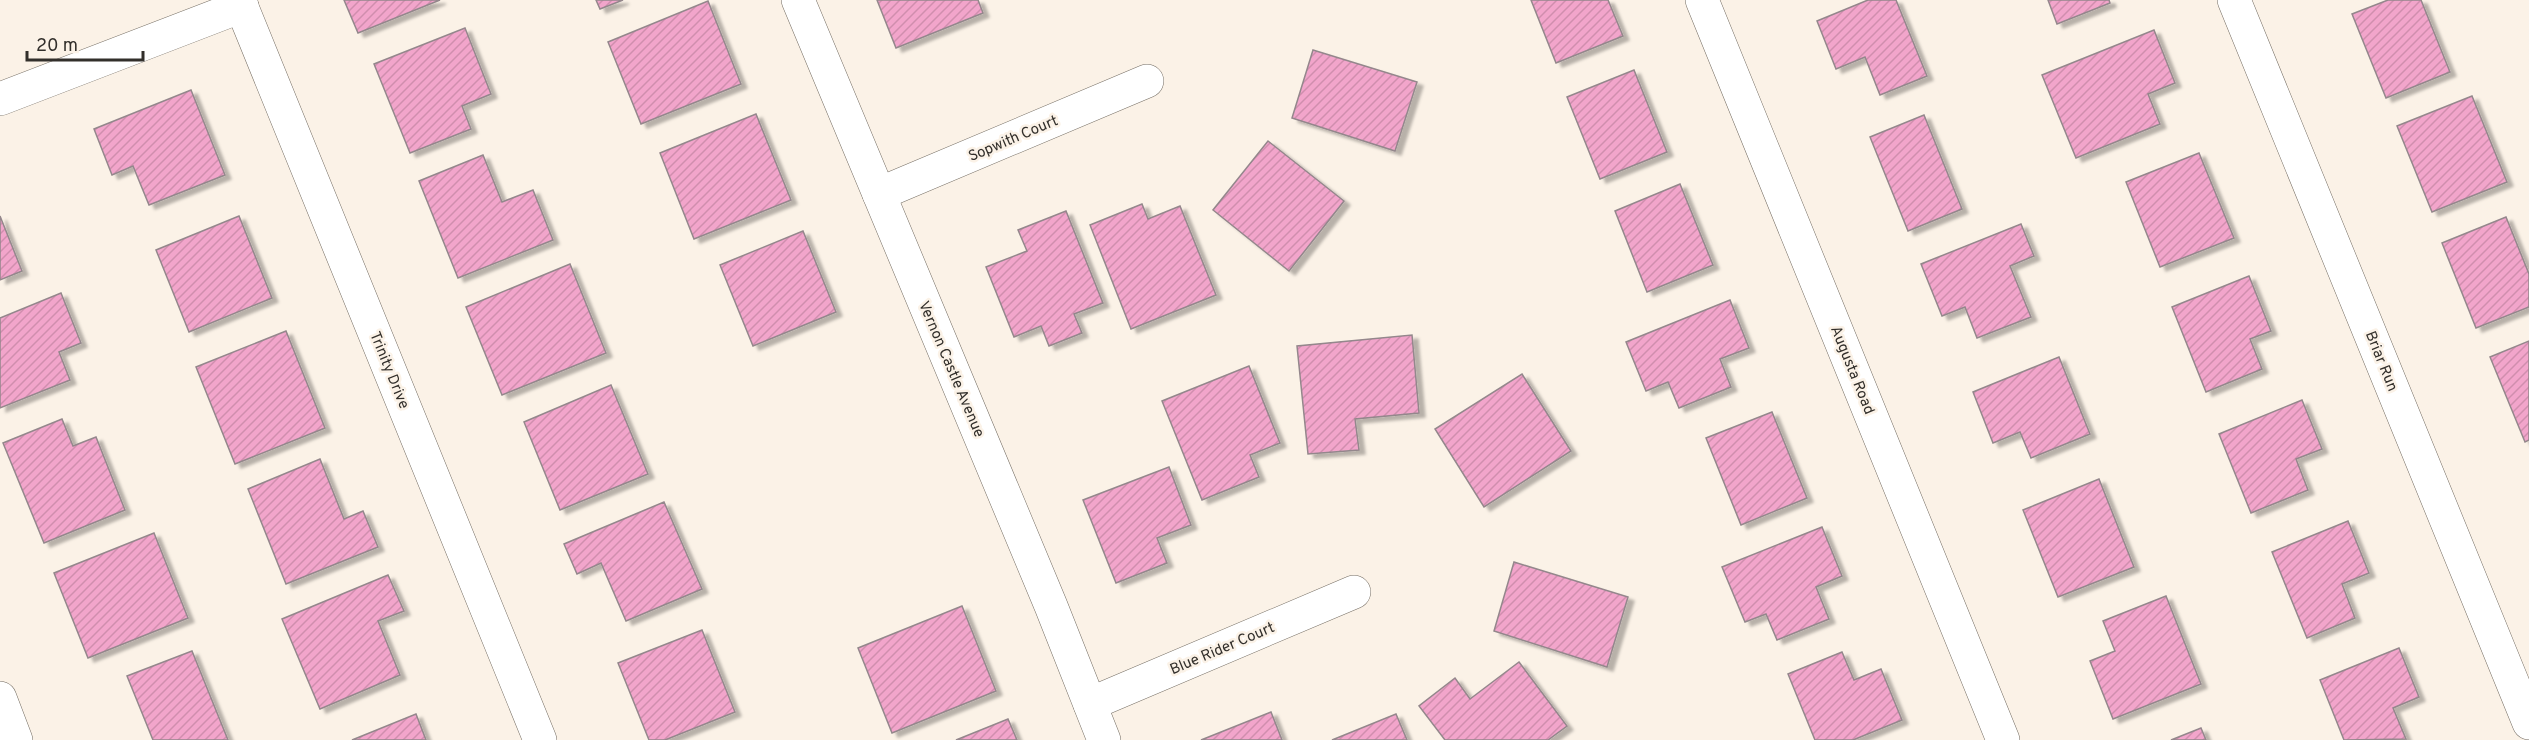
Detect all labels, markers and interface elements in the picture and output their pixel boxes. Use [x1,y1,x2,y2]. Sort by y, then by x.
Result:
scale bar [27,24,142,62]
text: 20 m [36,35,78,58]
street label: Sopwith Court [966,112,1061,167]
street label: Vernon Castle Avenue [913,299,988,441]
street label: Augusta Road [1825,323,1878,418]
street label: Trinity Drive [365,329,413,412]
street label: Briar Run [2360,329,2401,395]
street label: Blue Rider Court [1167,619,1278,680]

